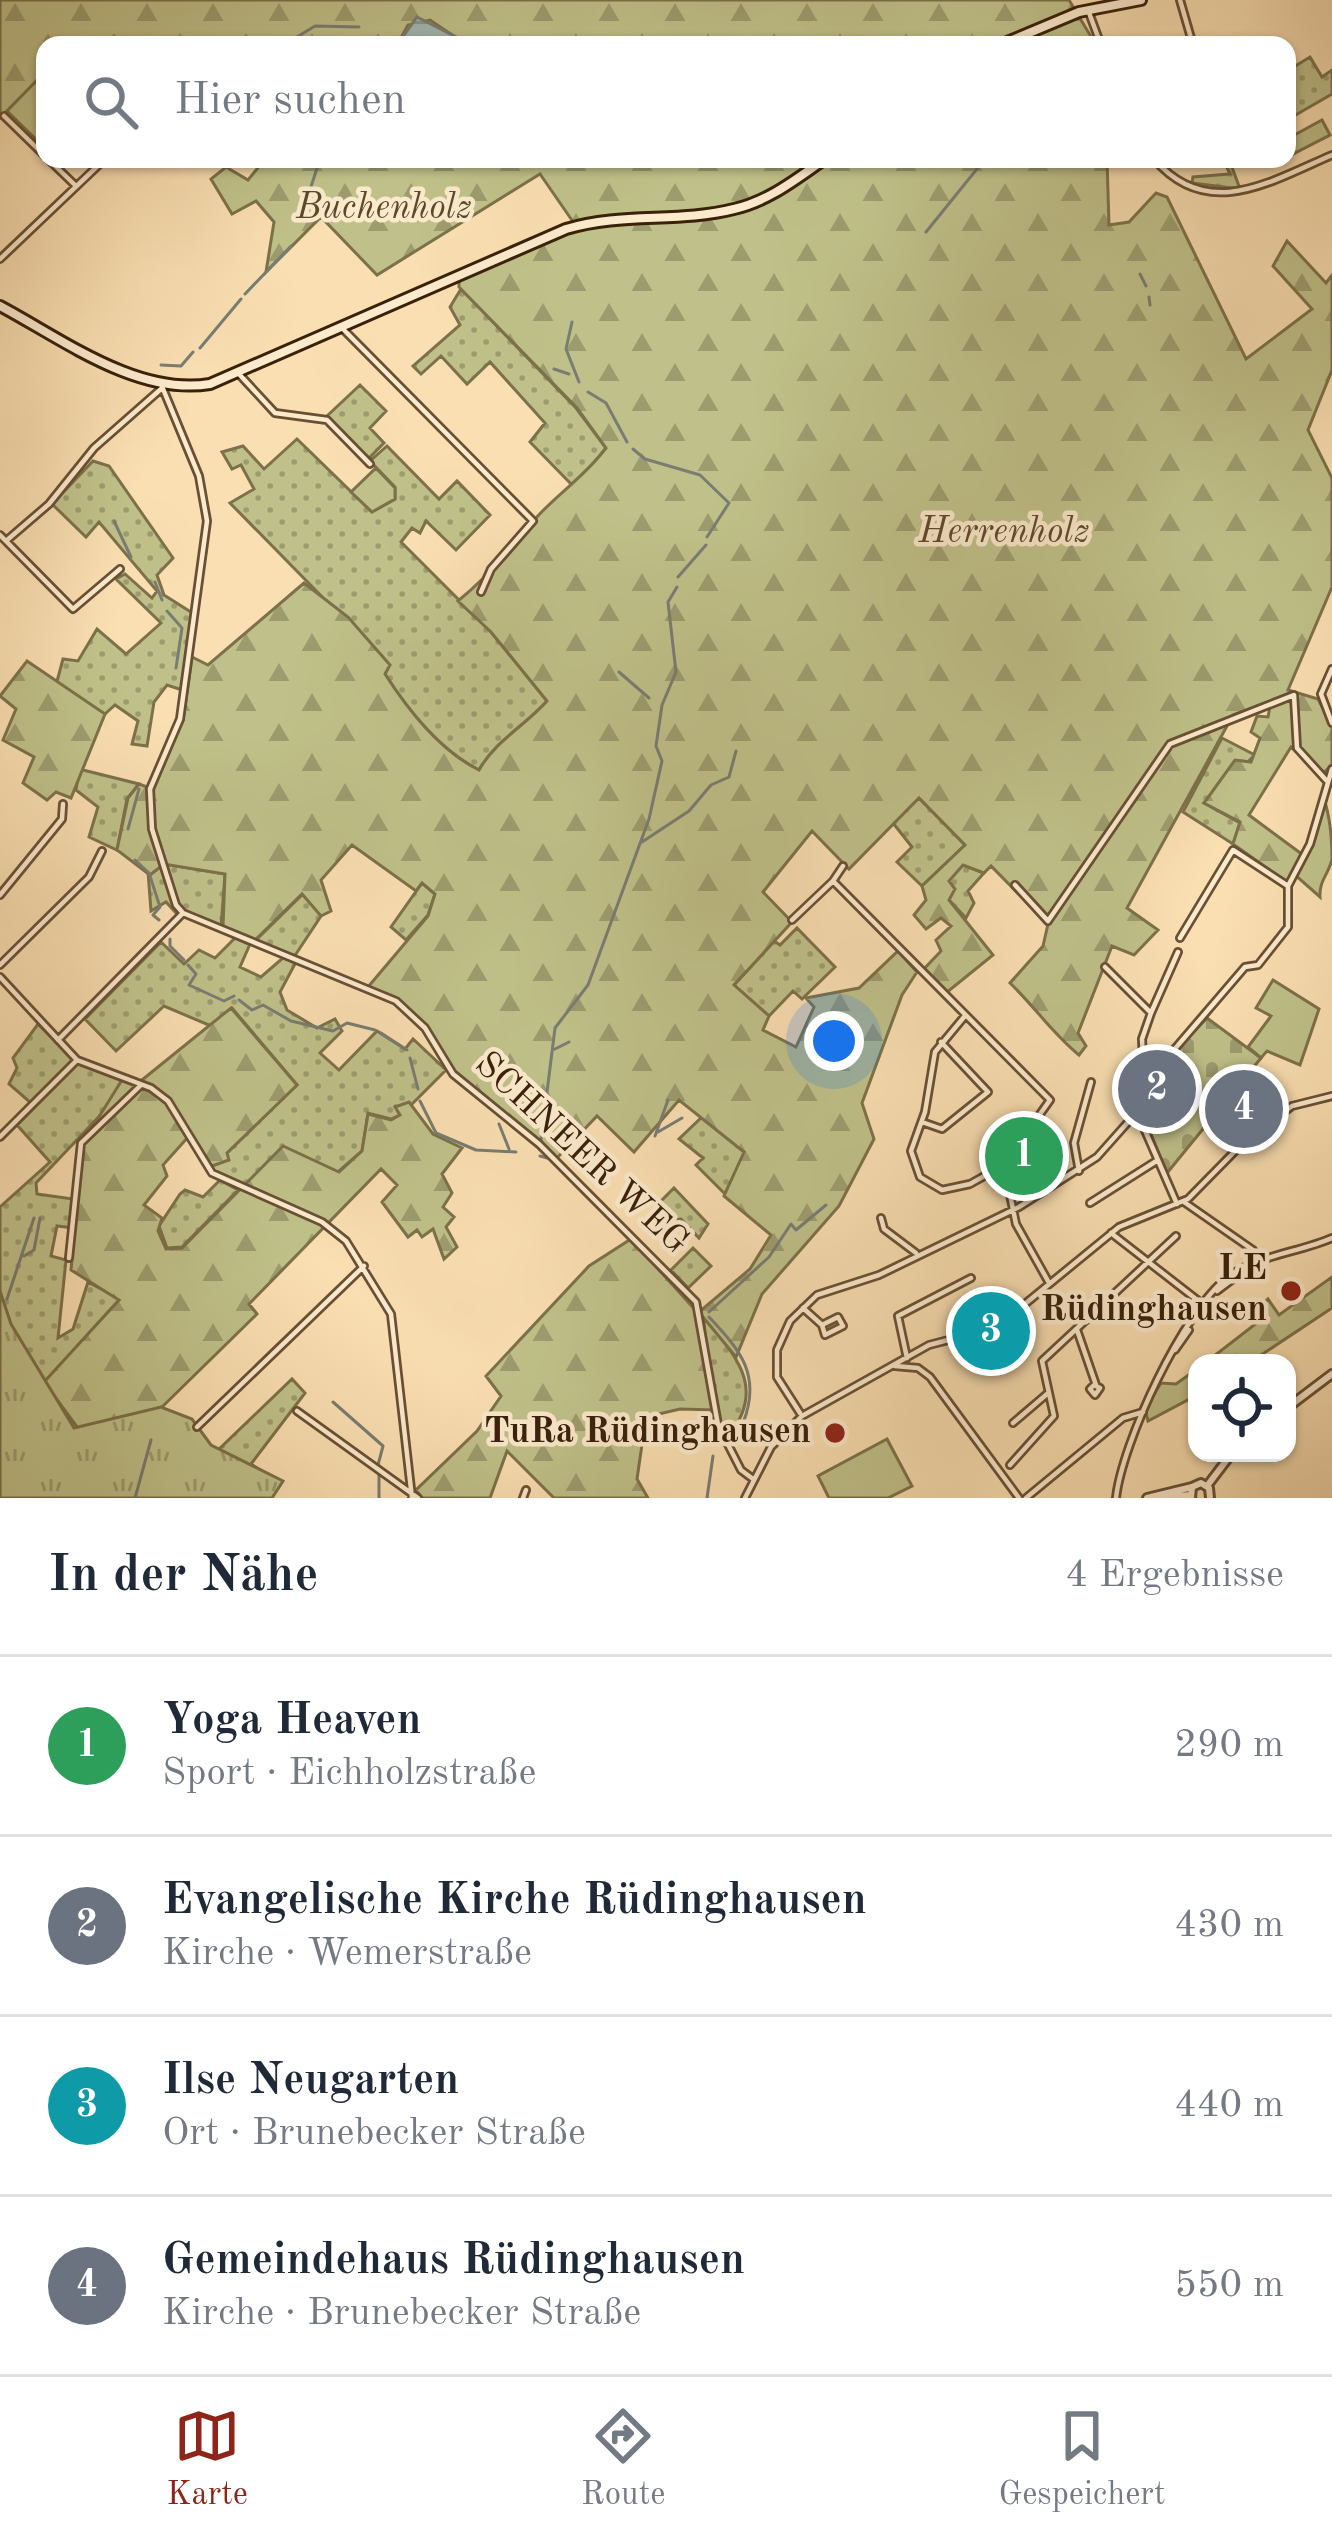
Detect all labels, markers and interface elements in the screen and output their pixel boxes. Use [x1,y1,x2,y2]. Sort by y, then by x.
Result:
search box [36,36,1296,168]
icon: search [78,69,144,135]
text: Hier suchen [174,79,406,124]
park label: Buchenholz [295,191,472,227]
park label: Herrenholz [917,515,1090,551]
your location [804,1011,864,1071]
pin: 2 [1118,1044,1196,1134]
street label: SCHNEER WEG [467,1046,695,1262]
pin: 4 [1205,1064,1283,1154]
pin: 1 [985,1111,1063,1201]
place label: LE Rüdinghausen [1040,1252,1267,1329]
marker: LE Rüdinghausen [1278,1278,1304,1304]
pin: 3 [952,1286,1030,1376]
map controls [1188,1354,1296,1462]
button: locate [1188,1354,1296,1462]
place label: TuRa Rüdinghausen [484,1415,811,1451]
marker: TuRa Rüdinghausen [822,1420,848,1446]
text: In der Nähe [48,1551,319,1602]
text: 4 Ergebnisse [1065,1556,1284,1595]
text: Yoga Heaven [162,1699,422,1744]
text: 1 [76,1726,98,1765]
text: 290 m [1174,1726,1284,1765]
text: Sport · Eichholzstraße [162,1754,536,1793]
text: Evangelische Kirche Rüdinghausen [162,1879,867,1924]
text: 2 [76,1906,98,1945]
text: 430 m [1174,1906,1284,1945]
text: Kirche · Wemerstraße [162,1934,532,1973]
text: Ilse Neugarten [162,2059,459,2104]
text: 3 [76,2086,98,2125]
text: 440 m [1174,2086,1284,2125]
text: Ort · Brunebecker Straße [162,2114,586,2153]
text: Gemeindehaus Rüdinghausen [162,2239,745,2284]
text: 4 [76,2266,98,2305]
text: 550 m [1174,2266,1284,2305]
text: Kirche · Brunebecker Straße [162,2294,641,2333]
tab: Karte [167,2403,248,2516]
tab: Route [581,2403,665,2516]
tab: Gespeichert [998,2403,1165,2516]

